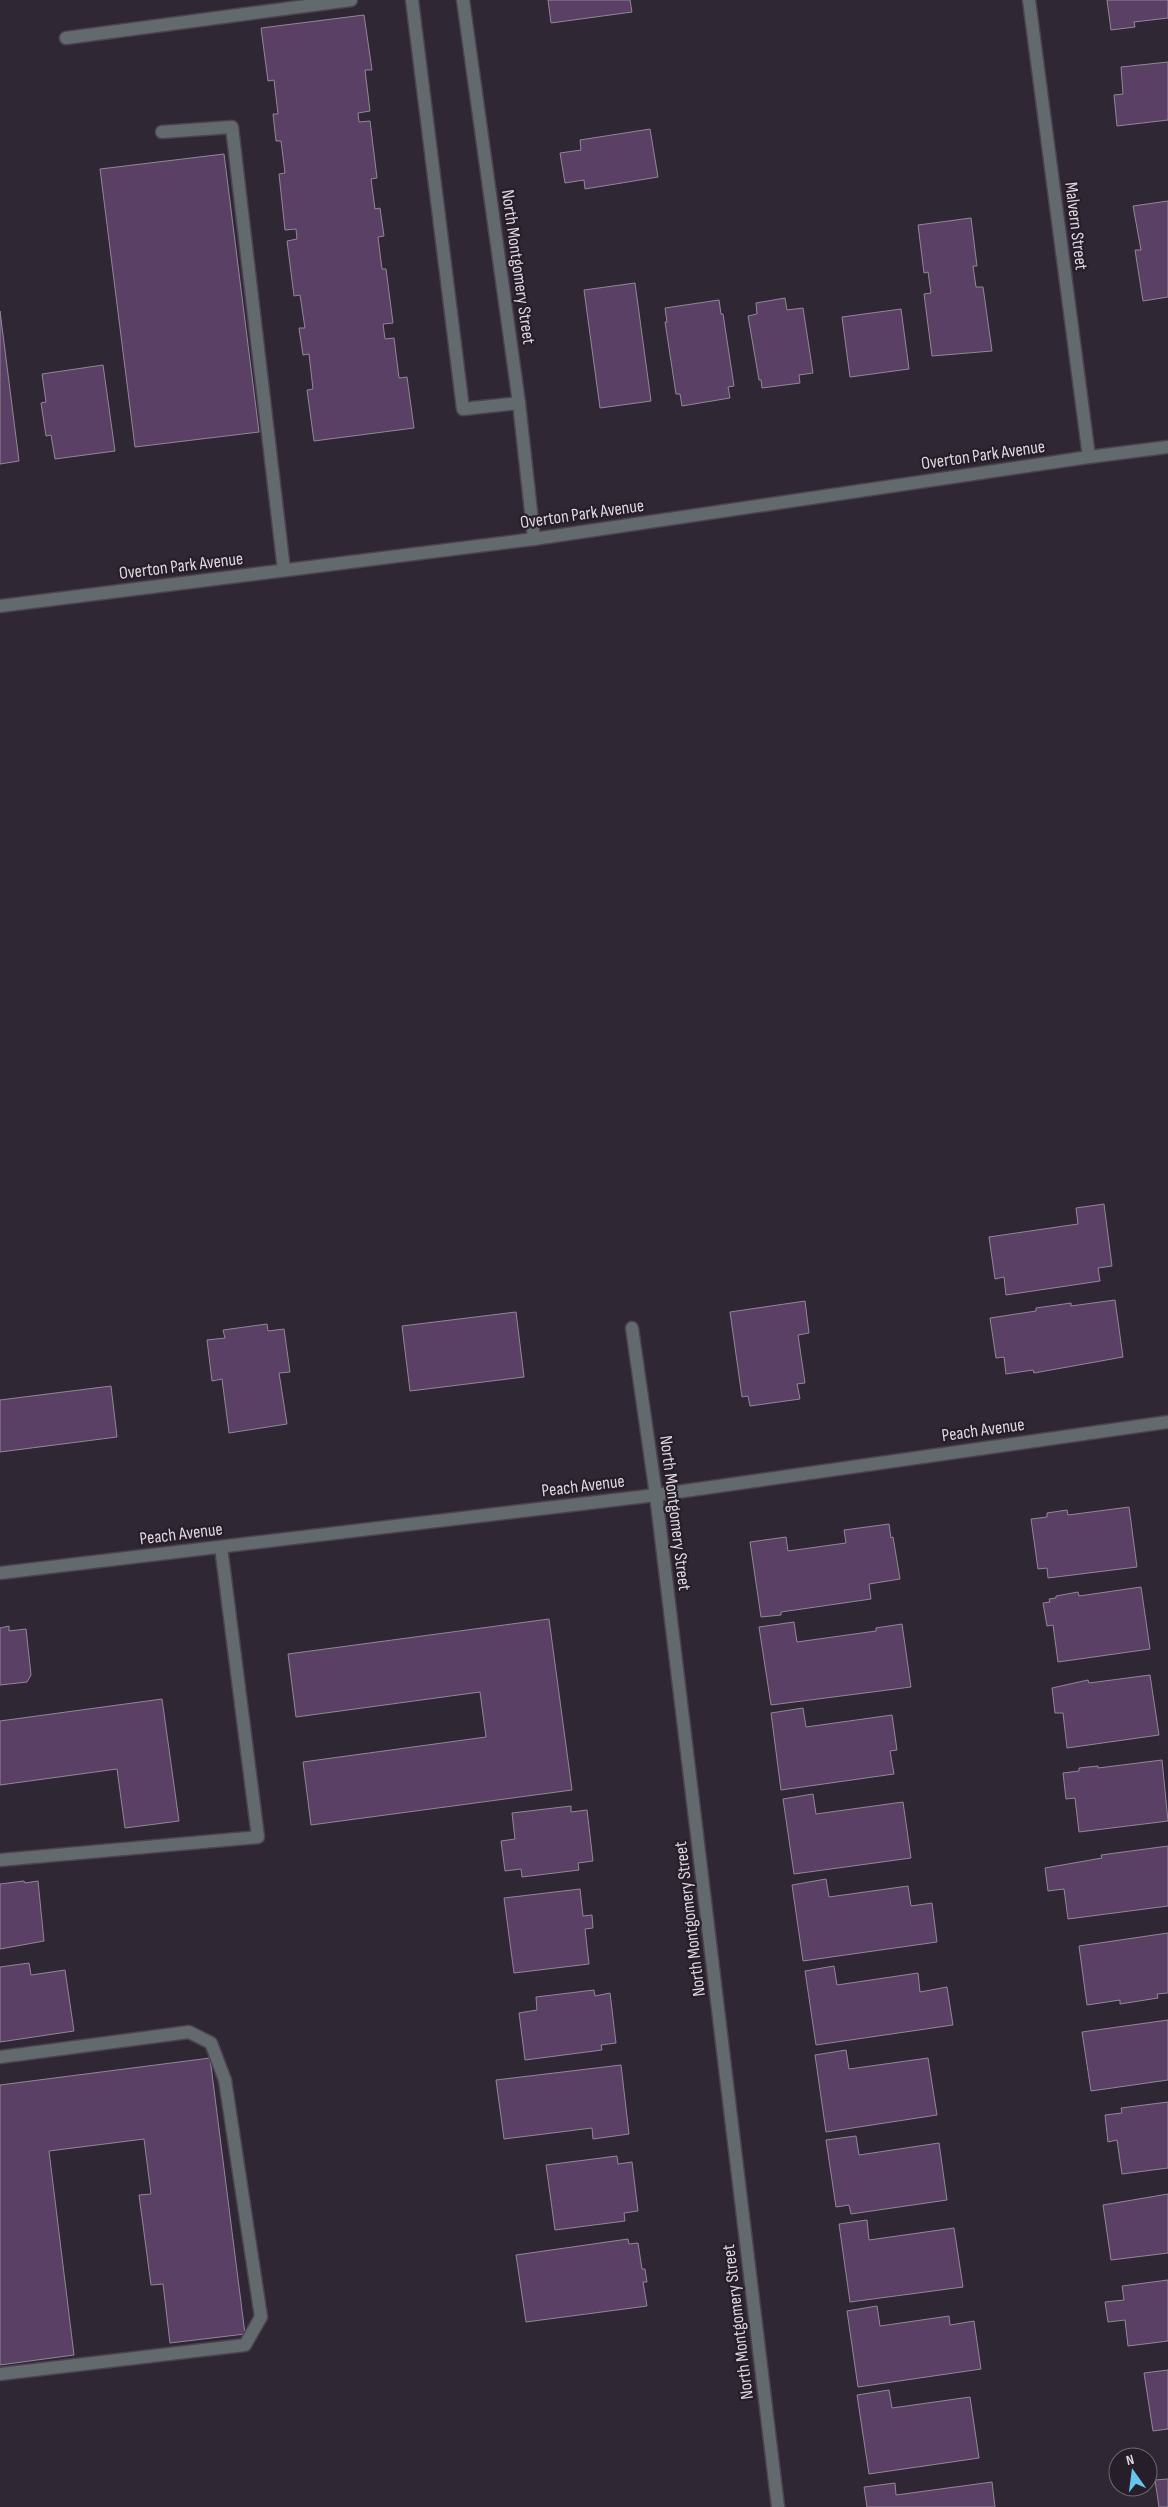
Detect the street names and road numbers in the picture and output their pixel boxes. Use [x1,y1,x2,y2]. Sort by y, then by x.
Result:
street label: Malvern Street [1060,181,1092,272]
street label: North Montgomery Street [497,188,539,346]
street label: Overton Park Avenue [920,436,1046,474]
street label: Overton Park Avenue [519,495,645,533]
street label: Overton Park Avenue [118,548,244,584]
street label: Peach Avenue [940,1414,1026,1446]
street label: North Montgomery Street [655,1434,695,1592]
street label: Peach Avenue [540,1470,626,1502]
street label: Peach Avenue [138,1518,224,1550]
street label: North Montgomery Street [670,1840,710,1998]
street label: North Montgomery Street [718,2243,758,2401]

